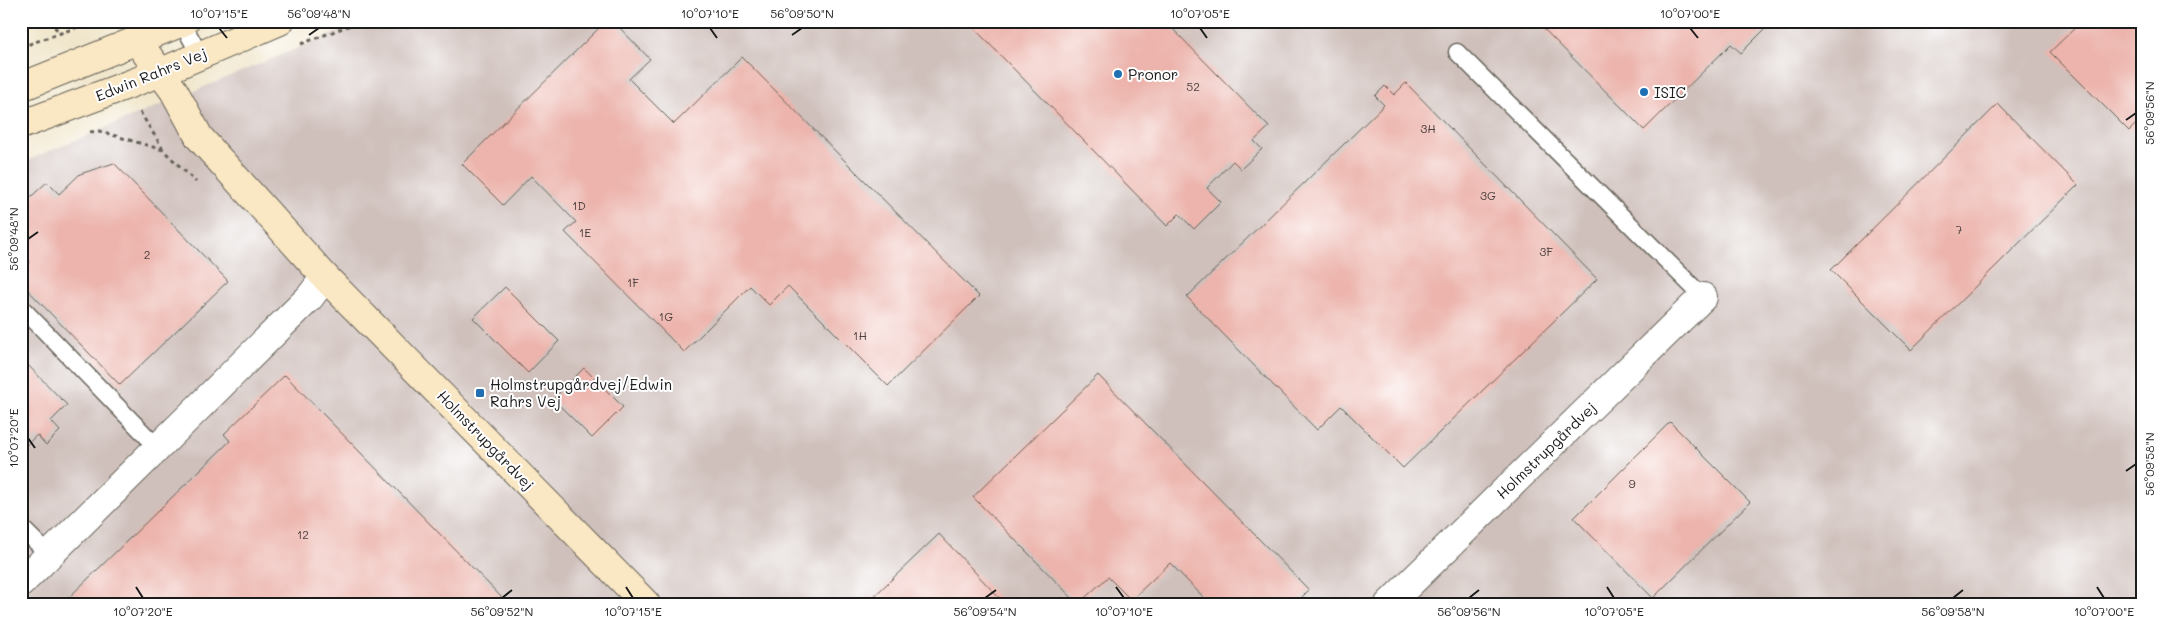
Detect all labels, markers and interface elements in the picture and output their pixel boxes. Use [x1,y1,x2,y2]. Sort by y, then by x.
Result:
text: 10°07'15"E [190,5,248,21]
text: 56°09'48"N [287,5,351,21]
text: 10°07'10"E [681,5,739,21]
text: 56°09'50"N [770,5,834,21]
text: 10°07'05"E [1170,5,1230,21]
text: 10°07'00"E [1660,5,1720,21]
street label: Edwin Rahrs Vej [92,43,210,105]
place label: Pronor [1128,64,1178,84]
marker: Pronor [1112,68,1124,80]
house number: 52 [1186,78,1200,94]
text: 56°09'56"N [2141,81,2157,145]
place label: ISIC [1654,82,1687,102]
marker: ISIC [1638,86,1650,98]
house number: 3H [1420,120,1436,136]
house number: 3G [1480,187,1496,203]
house number: 1D [572,197,586,213]
text: 56°09'48"N [5,207,21,271]
house number: 7 [1956,221,1963,237]
house number: 1E [579,224,591,240]
house number: 3F [1539,243,1553,259]
house number: 2 [144,246,150,262]
house number: 1F [627,274,639,290]
house number: 1G [659,308,673,324]
house number: 1H [853,327,867,343]
place label: Holmstrupgårdvej/Edwin Rahrs Vej [490,374,672,411]
street label: Holmstrupgårdvej [433,386,539,494]
marker: Holmstrupgårdvej/Edwin Rahrs Vej [474,387,486,399]
street label: Holmstrupgårdvej [1492,397,1600,503]
text: 10°07'20"E [5,408,21,468]
text: 56°09'58"N [2141,432,2157,496]
house number: 9 [1628,475,1636,491]
house number: 12 [297,526,309,542]
text: 10°07'20"E [113,603,173,619]
text: 56°09'52"N [471,603,533,619]
text: 10°07'15"E [604,603,662,619]
text: 56°09'54"N [953,603,1017,619]
text: 10°07'10"E [1095,603,1153,619]
text: 56°09'56"N [1437,603,1501,619]
text: 10°07'05"E [1584,603,1644,619]
text: 56°09'58"N [1921,603,1985,619]
text: 10°07'00"E [2074,603,2134,619]

